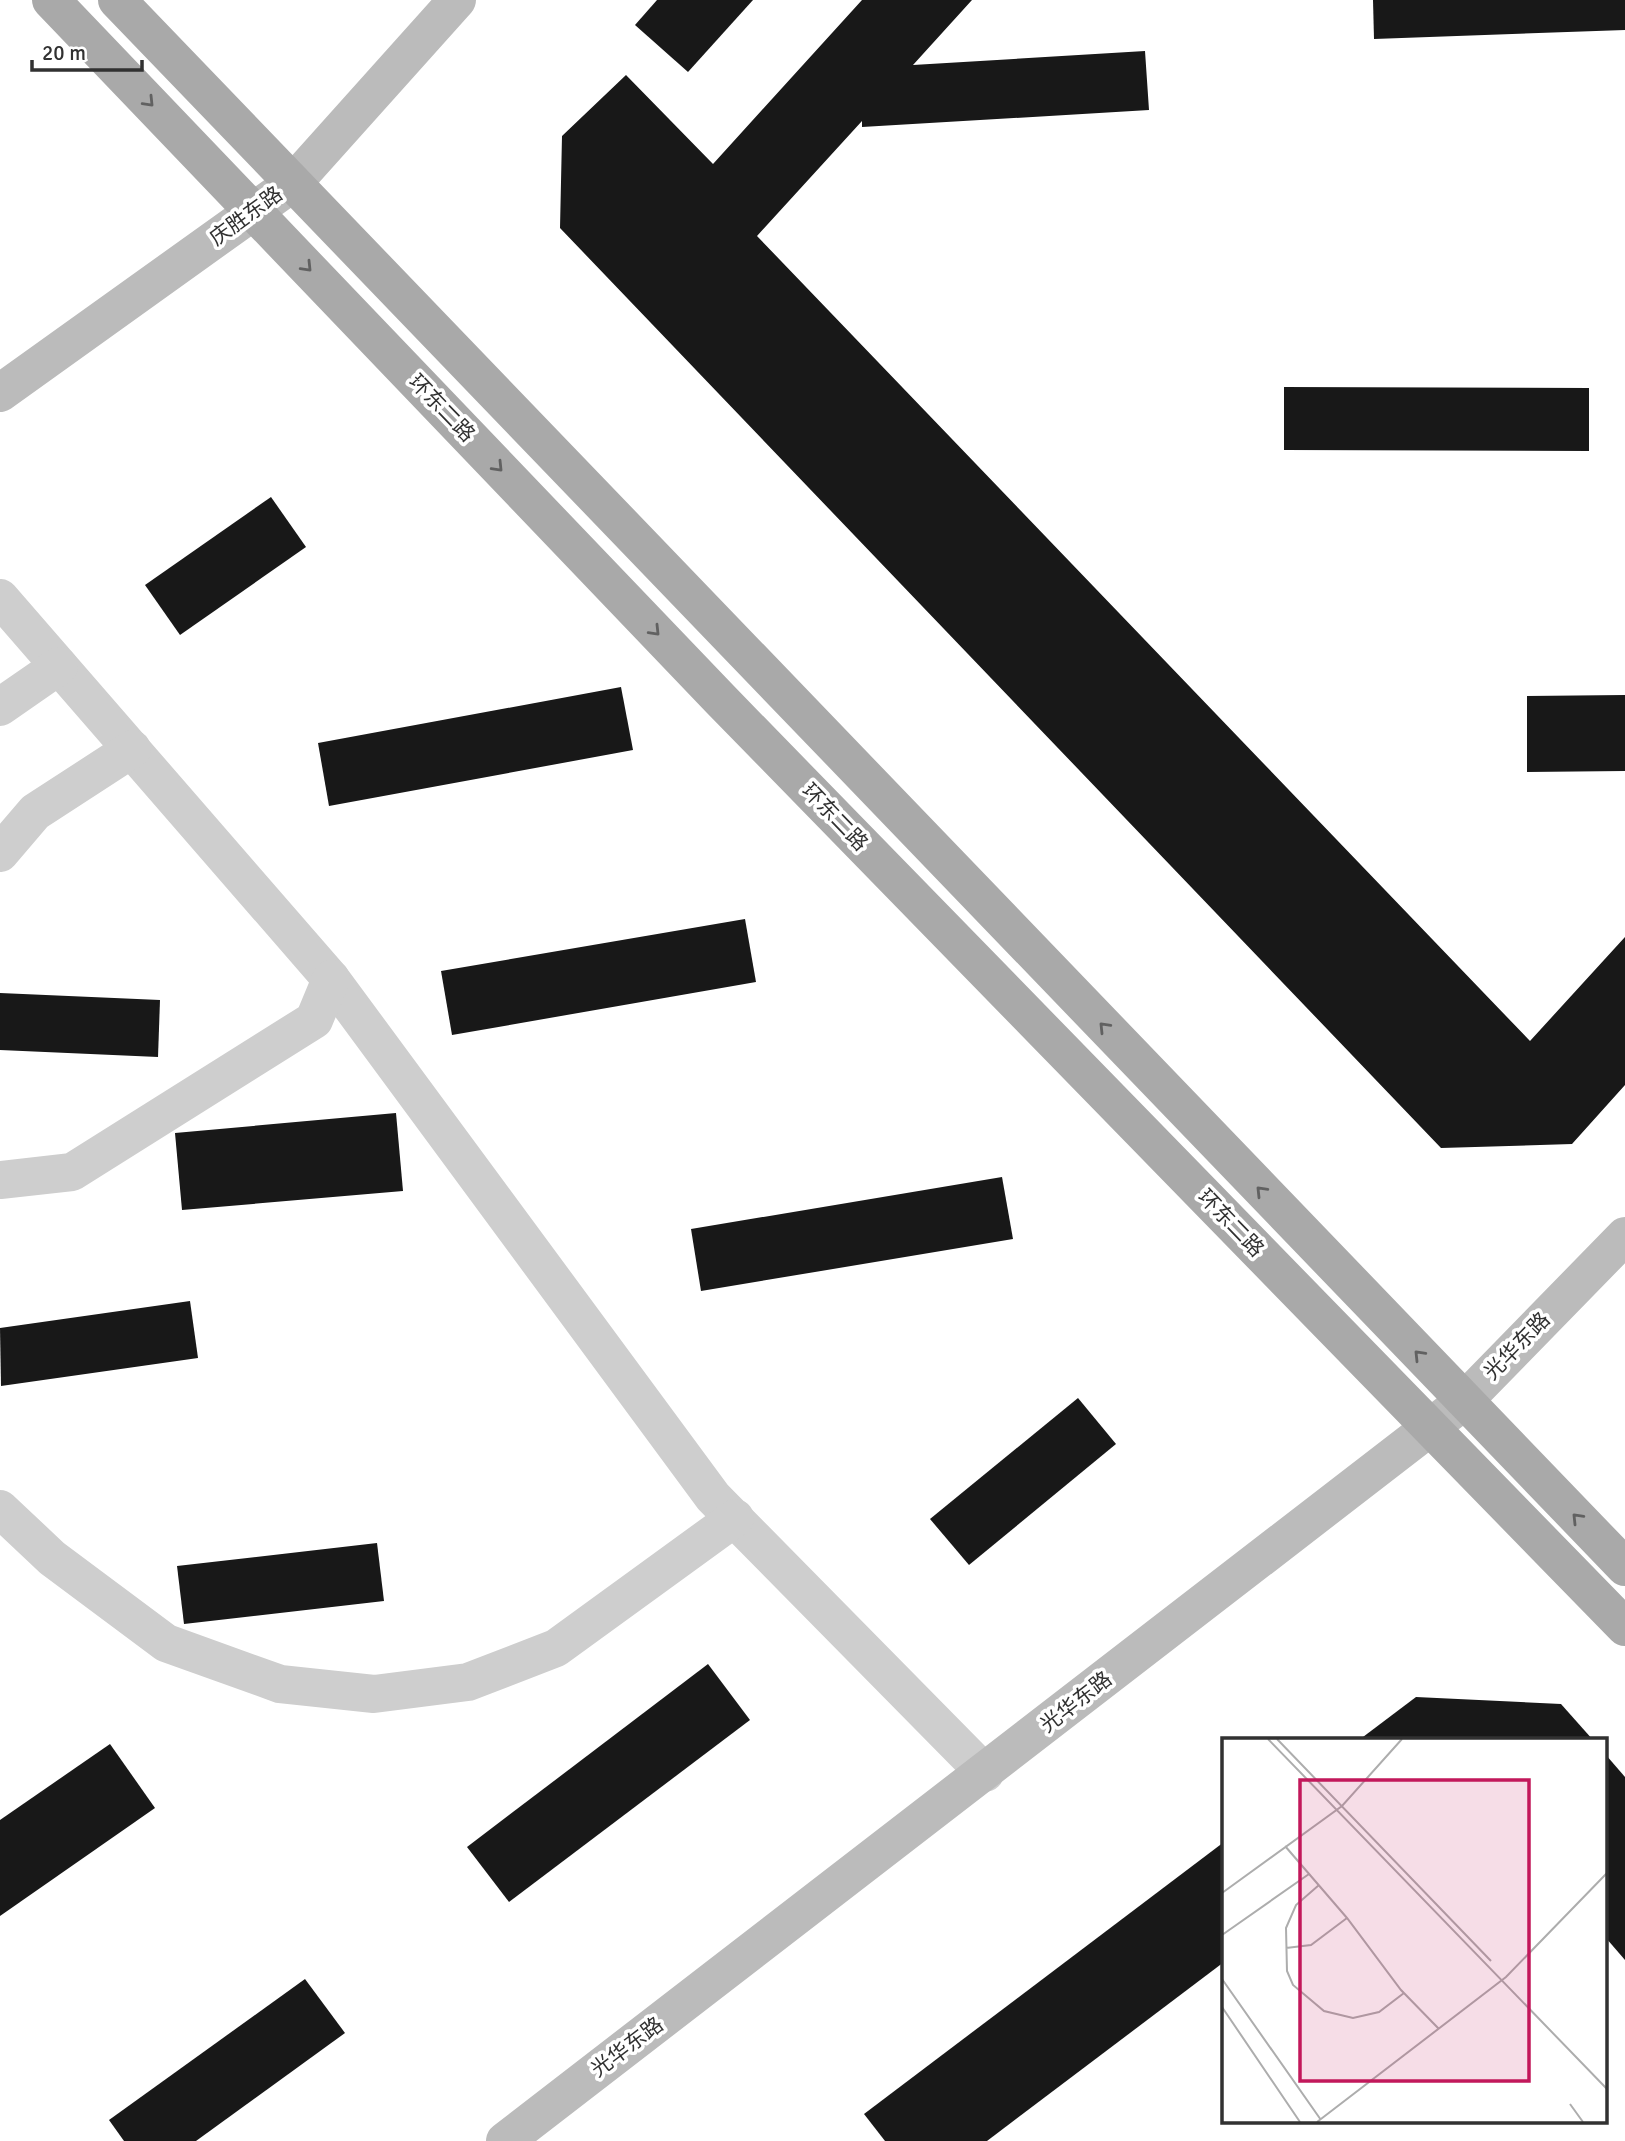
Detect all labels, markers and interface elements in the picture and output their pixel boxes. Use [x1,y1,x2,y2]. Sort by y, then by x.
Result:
scale bar [32,28,142,72]
text: 20 m [42,40,86,66]
one-way arrow [141,94,154,107]
street label: 庆胜东路 [204,181,288,251]
one-way arrow [298,259,311,272]
street label: 环东二路 [403,369,481,447]
one-way arrow [489,459,502,472]
one-way arrow [646,623,659,636]
street label: 环东二路 [796,778,874,856]
one-way arrow [1099,1022,1112,1035]
street label: 环东二路 [1192,1184,1270,1262]
one-way arrow [1257,1186,1270,1199]
street label: 光华东路 [1478,1307,1556,1385]
one-way arrow [1414,1350,1427,1363]
one-way arrow [1573,1514,1586,1527]
street label: 光华东路 [1035,1666,1117,1738]
inset map [1222,1738,1608,2124]
street label: 光华东路 [586,2011,668,2083]

